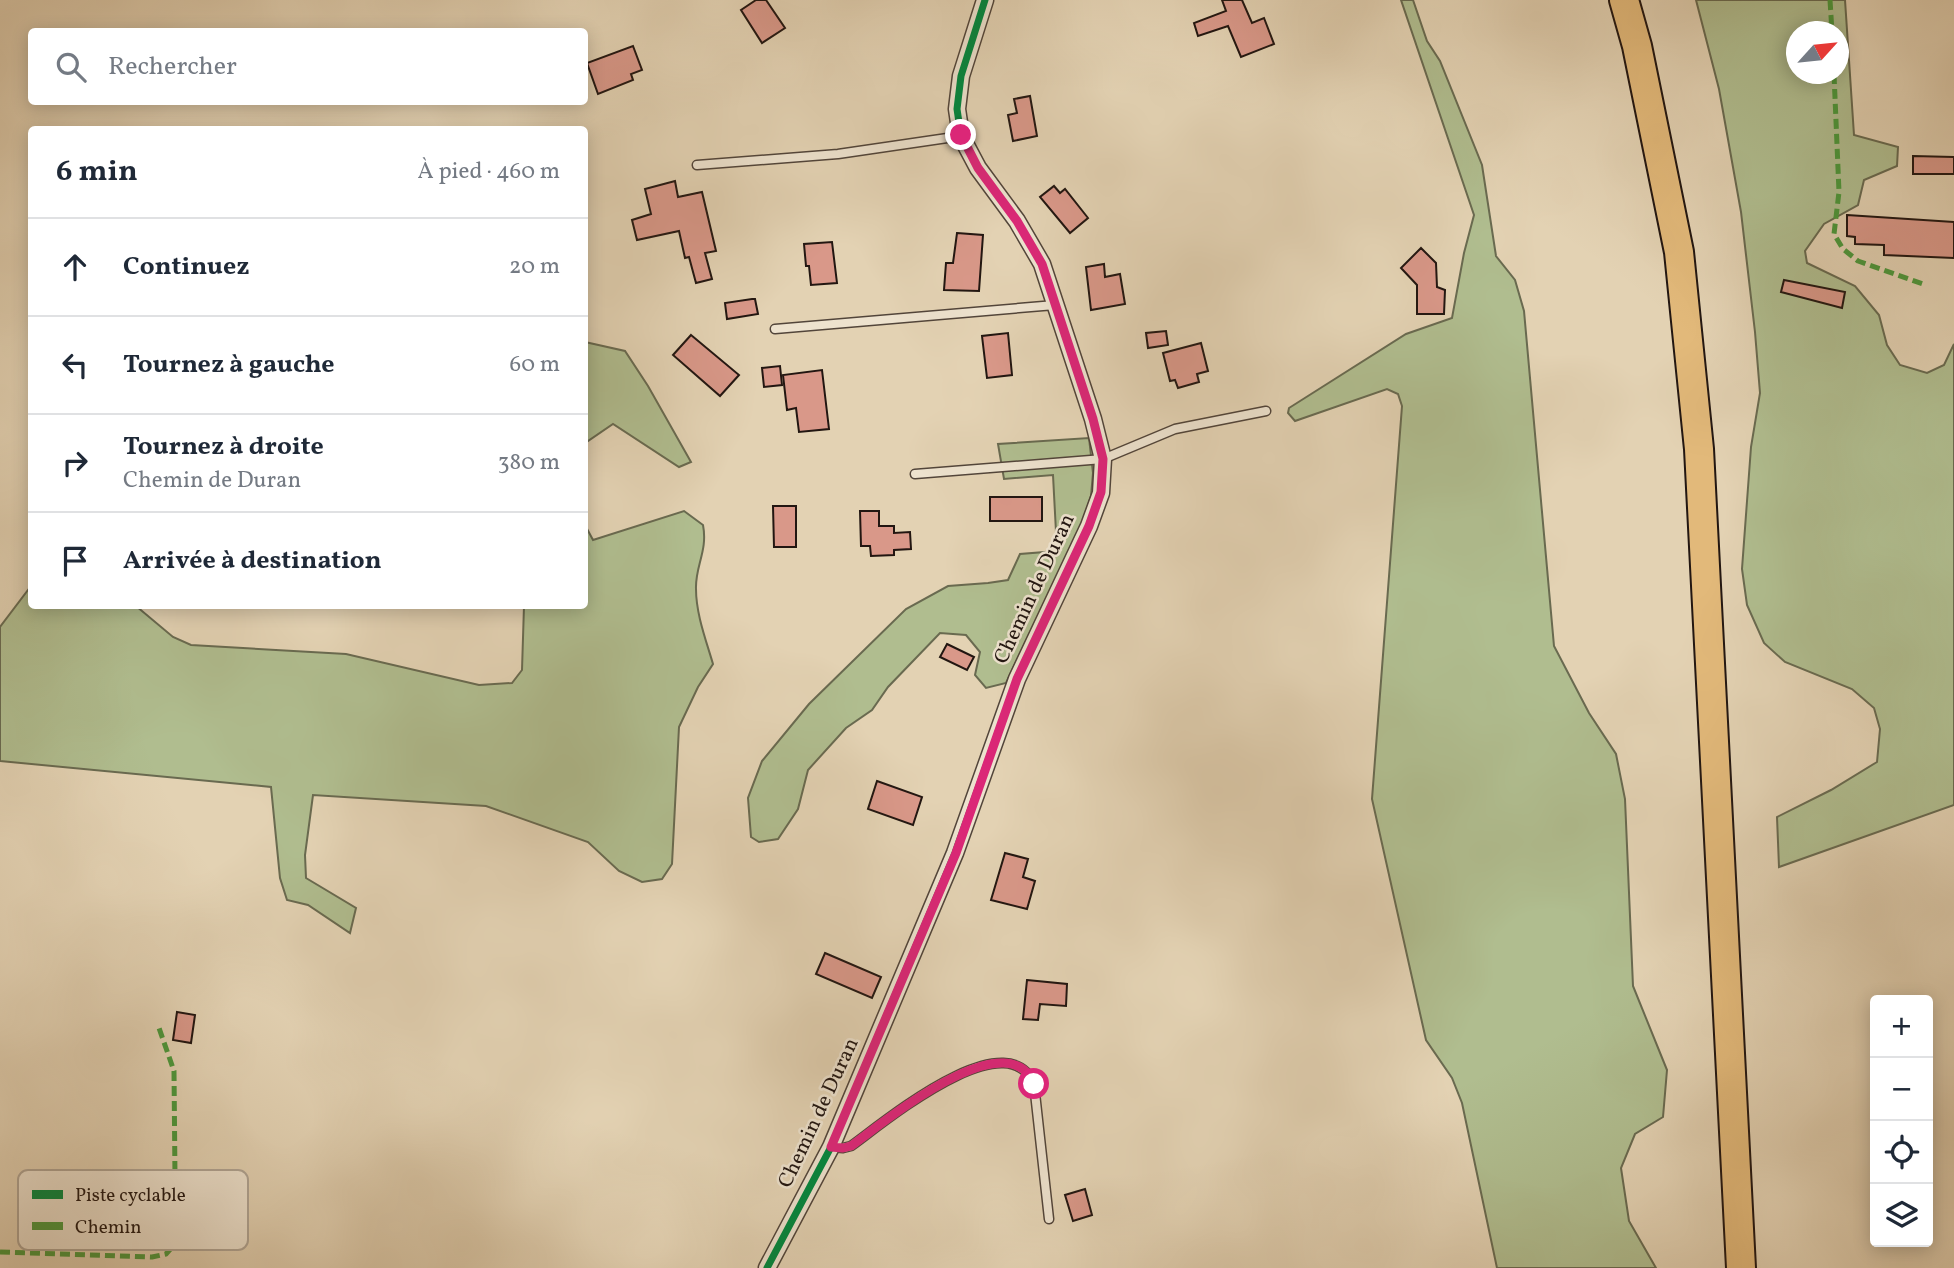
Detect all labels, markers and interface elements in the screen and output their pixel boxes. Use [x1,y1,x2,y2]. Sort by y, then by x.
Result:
north arrow [1786,21,1849,84]
search box [28,28,588,105]
icon: search [52,48,90,86]
text: Rechercher [108,49,237,85]
route end [945,119,976,150]
text: 6 min [56,151,138,193]
text: À pied · 460 m [418,156,560,188]
icon: ahead [56,248,94,286]
text: Continuez [123,249,249,285]
text: 20 m [509,251,560,283]
icon: left [56,346,94,384]
text: Tournez à gauche [123,347,335,383]
text: 60 m [510,349,560,381]
text: Tournez à droite [123,429,324,465]
icon: right [56,444,94,482]
text: 380 m [498,447,560,479]
text: Chemin de Duran [123,465,301,497]
street label: Chemin de Duran [987,509,1083,669]
icon: arrive [56,542,94,580]
text: Arrivée à destination [123,543,382,579]
map controls [1870,995,1933,1247]
button: + [1870,995,1933,1058]
street label: Chemin de Duran [771,1033,867,1193]
button: − [1870,1058,1933,1121]
route start [1018,1068,1049,1099]
button: locate [1870,1121,1933,1184]
legend [18,1170,248,1250]
text: Piste cyclable [75,1183,186,1209]
button: layers [1870,1184,1933,1247]
text: Chemin [75,1215,142,1241]

